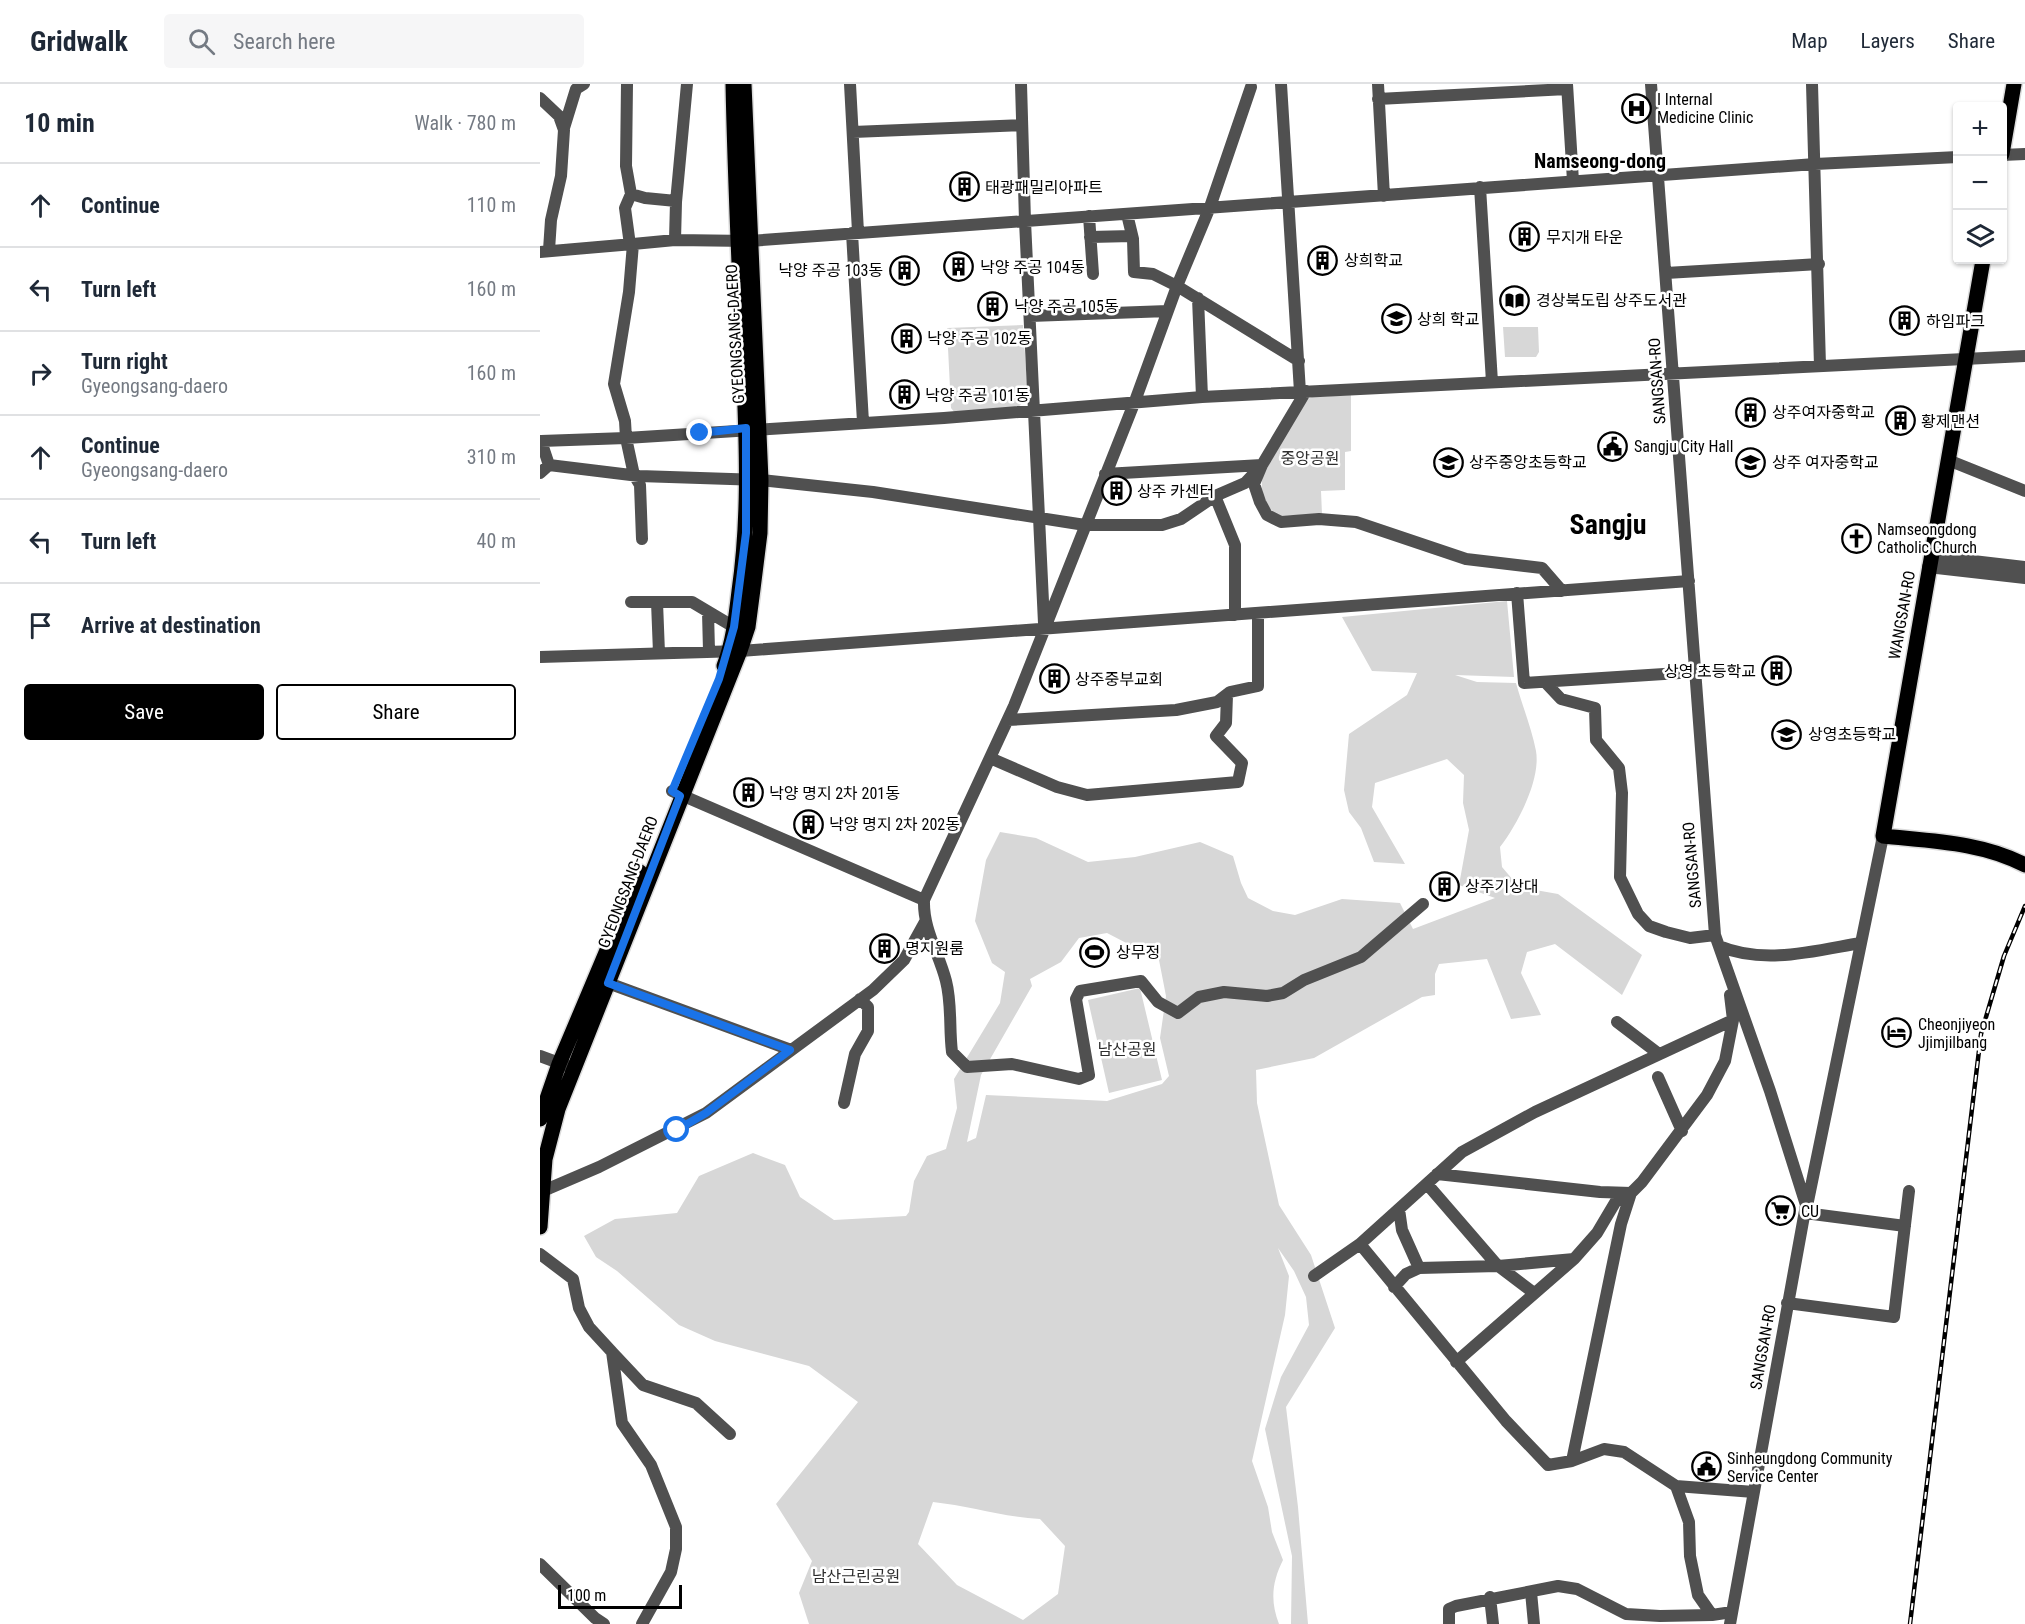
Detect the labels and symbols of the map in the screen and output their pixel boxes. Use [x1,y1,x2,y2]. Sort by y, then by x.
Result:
place label: I Internal Medicine Clinic [1657,90,1753,127]
hospital icon: I Internal Medicine Clinic [1620,92,1652,124]
district label: Namseong-dong [1534,149,1666,173]
building icon: 태광패밀리아파트 [948,171,980,203]
place label: 태광패밀리아파트 [985,178,1103,197]
building icon: 무지개 타운 [1509,221,1541,253]
place label: 무지개 타운 [1546,228,1623,247]
building icon: 상희학교 [1307,244,1339,276]
building icon: 낙양 주공 104동 [943,251,975,283]
place label: 상희학교 [1344,251,1403,270]
building icon: 낙양 주공 103동 [888,254,920,286]
place label: 낙양 주공 104동 [980,258,1085,277]
place label: 낙양 주공 103동 [778,261,883,280]
street label: GYEONGSANG-DAERO [722,264,748,404]
library icon: 경상북도립 상주도서관 [1499,284,1531,316]
building icon: 낙양 주공 105동 [977,290,1009,322]
place label: 경상북도립 상주도서관 [1536,291,1687,310]
place label: 낙양 주공 105동 [1014,297,1119,316]
school or university icon: 상희 학교 [1380,303,1412,335]
building icon: 하임파크 [1889,305,1921,337]
place label: 상희 학교 [1417,310,1480,329]
place label: 하임파크 [1926,312,1985,331]
building icon: 낙양 주공 102동 [890,322,922,354]
place label: 낙양 주공 102동 [927,329,1032,348]
street label: SANGSAN-RO [1645,337,1669,425]
building icon: 낙양 주공 101동 [888,379,920,411]
place label: 낙양 주공 101동 [925,386,1030,405]
building icon: 상주여자중학교 [1735,396,1767,428]
place label: 상주여자중학교 [1772,403,1875,422]
building icon: 황제맨션 [1884,405,1916,437]
place label: 황제맨션 [1921,412,1980,431]
route end [686,419,712,445]
public building icon: Sangju City Hall [1597,430,1629,462]
place label: Sangju City Hall [1634,437,1733,456]
school or university icon: 상주중앙초등학교 [1432,446,1464,478]
school or university icon: 상주 여자중학교 [1735,446,1767,478]
park label: 중앙공원 [1281,449,1339,468]
place label: 상주중앙초등학교 [1469,453,1587,472]
place label: 상주 여자중학교 [1772,453,1879,472]
building icon: 상주 카센터 [1100,475,1132,507]
place label: 상주 카센터 [1137,482,1214,501]
district label: Sangju [1570,508,1646,541]
place label: Namseongdong Catholic Church [1877,520,1977,557]
church icon: Namseongdong Catholic Church [1840,522,1872,554]
street label: WANGSAN-RO [1885,569,1919,661]
building icon: 상영 초등학교 [1761,655,1793,687]
place label: 상영 초등학교 [1664,662,1756,681]
building icon: 상주중부교회 [1038,663,1070,695]
place label: 상주중부교회 [1075,670,1163,689]
school or university icon: 상영초등학교 [1771,718,1803,750]
place label: 상영초등학교 [1808,725,1896,744]
building icon: 낙양 명지 2차 201동 [732,777,764,809]
place label: 낙양 명지 2차 201동 [769,784,900,803]
building icon: 낙양 명지 2차 202동 [792,808,824,840]
street label: GYEONGSANG-DAERO [594,813,662,951]
place label: 낙양 명지 2차 202동 [829,815,960,834]
street label: SANGSAN-RO [1679,821,1705,909]
building icon: 상주기상대 [1428,870,1460,902]
place label: 상주기상대 [1465,877,1539,896]
building icon: 명지원룸 [868,932,900,964]
sports icon: 상무정 [1079,936,1111,968]
place label: 명지원룸 [905,939,964,958]
place label: 상무정 [1116,943,1160,962]
place label: Cheonjiyeon Jjimjilbang [1918,1015,1995,1052]
hotel icon: Cheonjiyeon Jjimjilbang [1881,1017,1913,1049]
park label: 남산공원 [1098,1040,1156,1059]
route start [663,1116,689,1142]
supermarket icon: CU [1764,1195,1796,1227]
place label: CU [1801,1202,1819,1221]
street label: SANGSAN-RO [1746,1303,1780,1391]
place label: Sinheungdong Community Service Center [1727,1449,1893,1486]
public building icon: Sinheungdong Community Service Center [1690,1451,1722,1483]
park label: 남산근린공원 [812,1567,900,1586]
scale bar [558,1582,682,1610]

